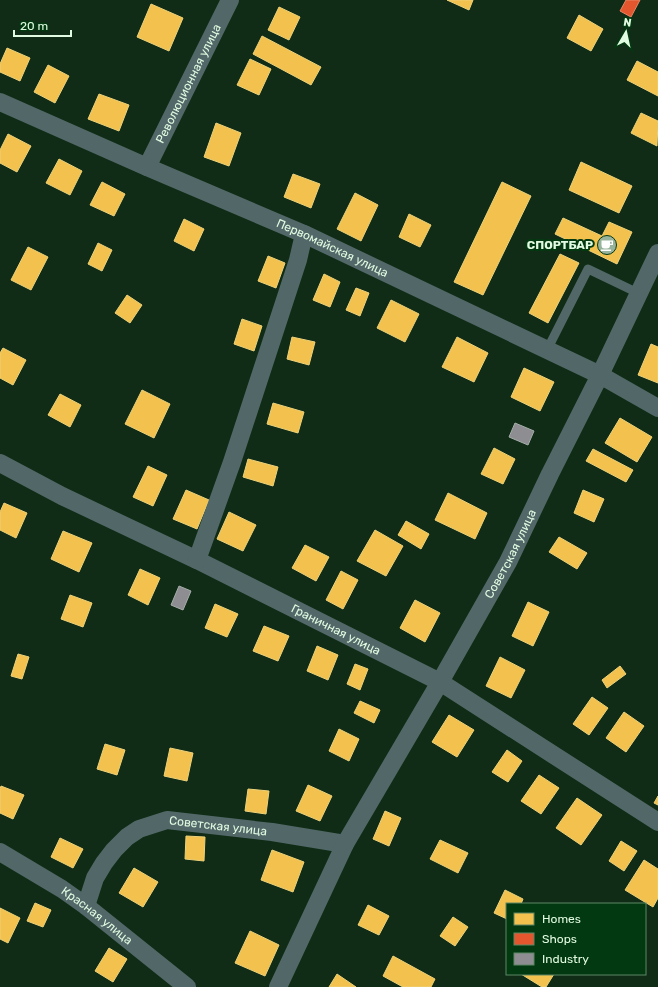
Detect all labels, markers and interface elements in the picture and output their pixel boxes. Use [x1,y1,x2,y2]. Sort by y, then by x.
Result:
scale bar [14,12,71,38]
north arrow [606,12,646,52]
text: N [623,16,632,30]
text: 20 m [20,19,48,33]
street label: Революционная улица [153,22,224,146]
street label: Первомайская улица [274,216,391,280]
cafe icon: СПОРТБАР [596,234,618,256]
place label: СПОРТБАР [527,238,593,252]
street label: Советская улица [482,507,539,601]
street label: Граничная улица [289,601,383,658]
street label: Советская улица [169,813,268,838]
street label: Красная улица [59,884,135,947]
legend [506,903,646,975]
text: Homes [542,912,581,926]
text: Shops [542,932,577,946]
text: Industry [542,952,589,966]

